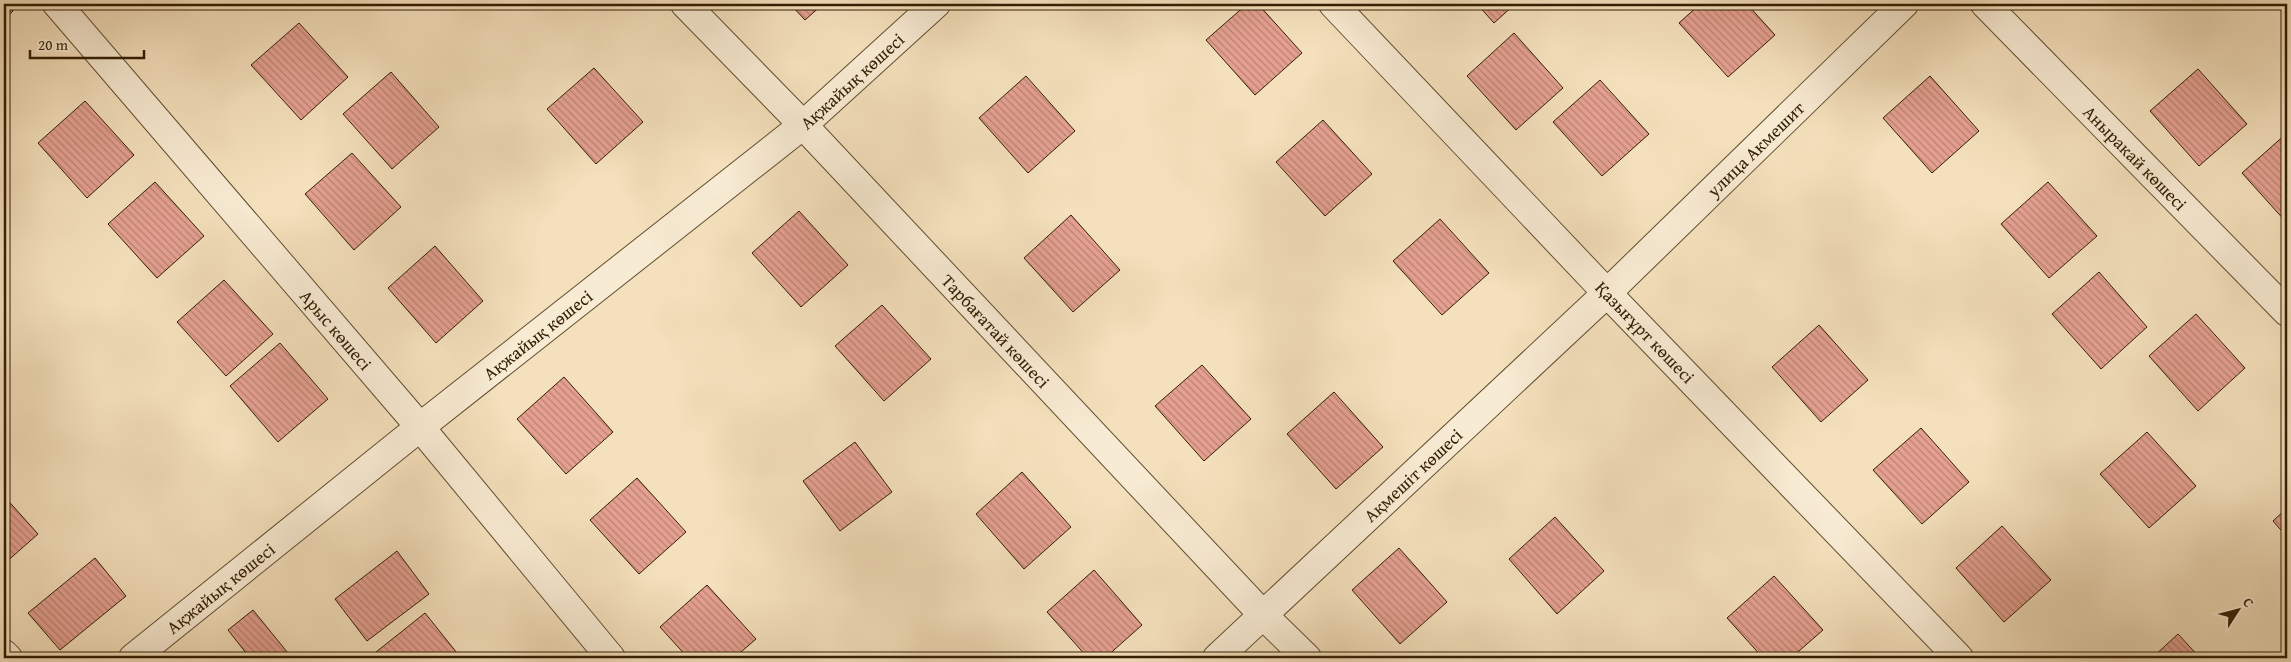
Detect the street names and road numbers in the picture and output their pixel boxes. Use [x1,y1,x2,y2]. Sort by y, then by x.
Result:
street label: Ақжайық көшесі [793,26,910,135]
street label: улица Акмешит [1699,95,1810,204]
street label: Аныракай көшесі [2077,99,2194,216]
street label: Тарбағатай көшесі [935,267,1057,394]
street label: Қазығұрт көшесі [1589,275,1701,389]
street label: Арыс көшесі [294,283,379,376]
street label: Ақжайық көшесі [477,283,598,386]
street label: Ақмешіт көшесі [1357,422,1468,528]
street label: Ақжайық көшесі [160,536,280,640]

